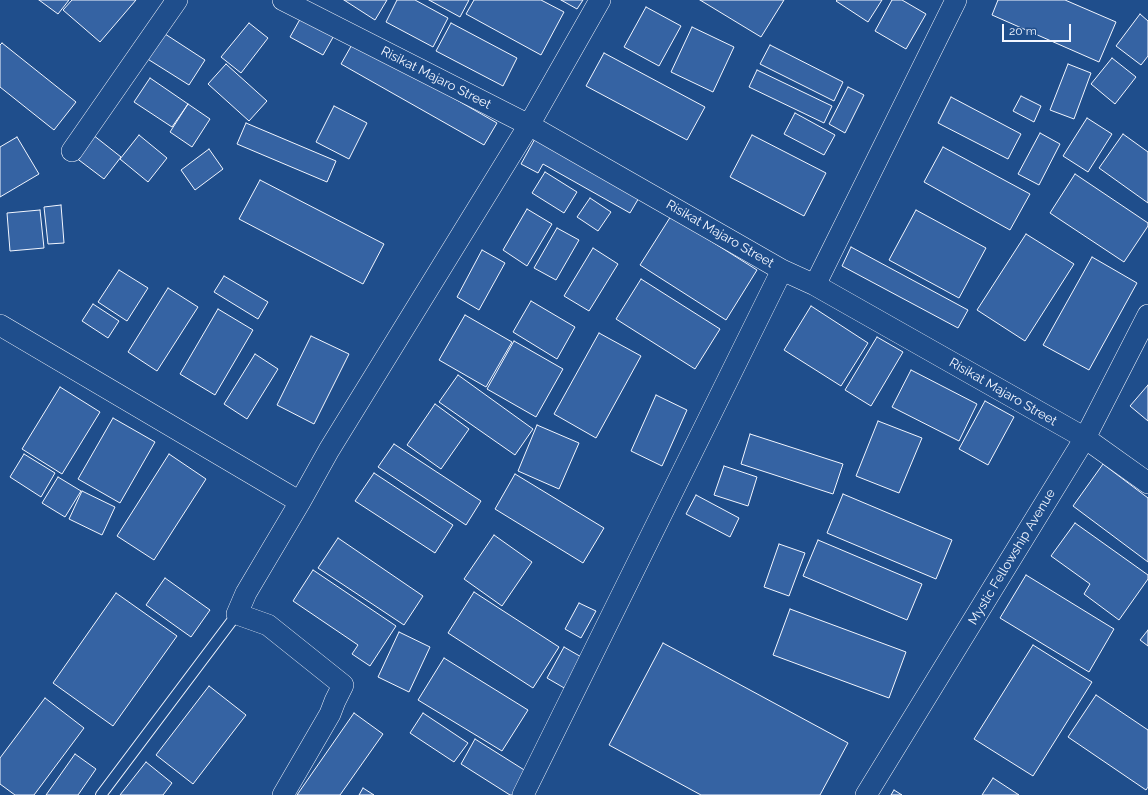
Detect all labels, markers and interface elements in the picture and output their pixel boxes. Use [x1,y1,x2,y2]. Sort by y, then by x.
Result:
scale bar [1004,16,1073,42]
text: 20 m [1009,24,1037,38]
street label: Risikat Majaro Street [378,43,494,113]
street label: Risikat Majaro Street [663,197,777,271]
street label: Risikat Majaro Street [946,355,1060,429]
street label: Mystic Fellowship Avenue [965,486,1059,628]

